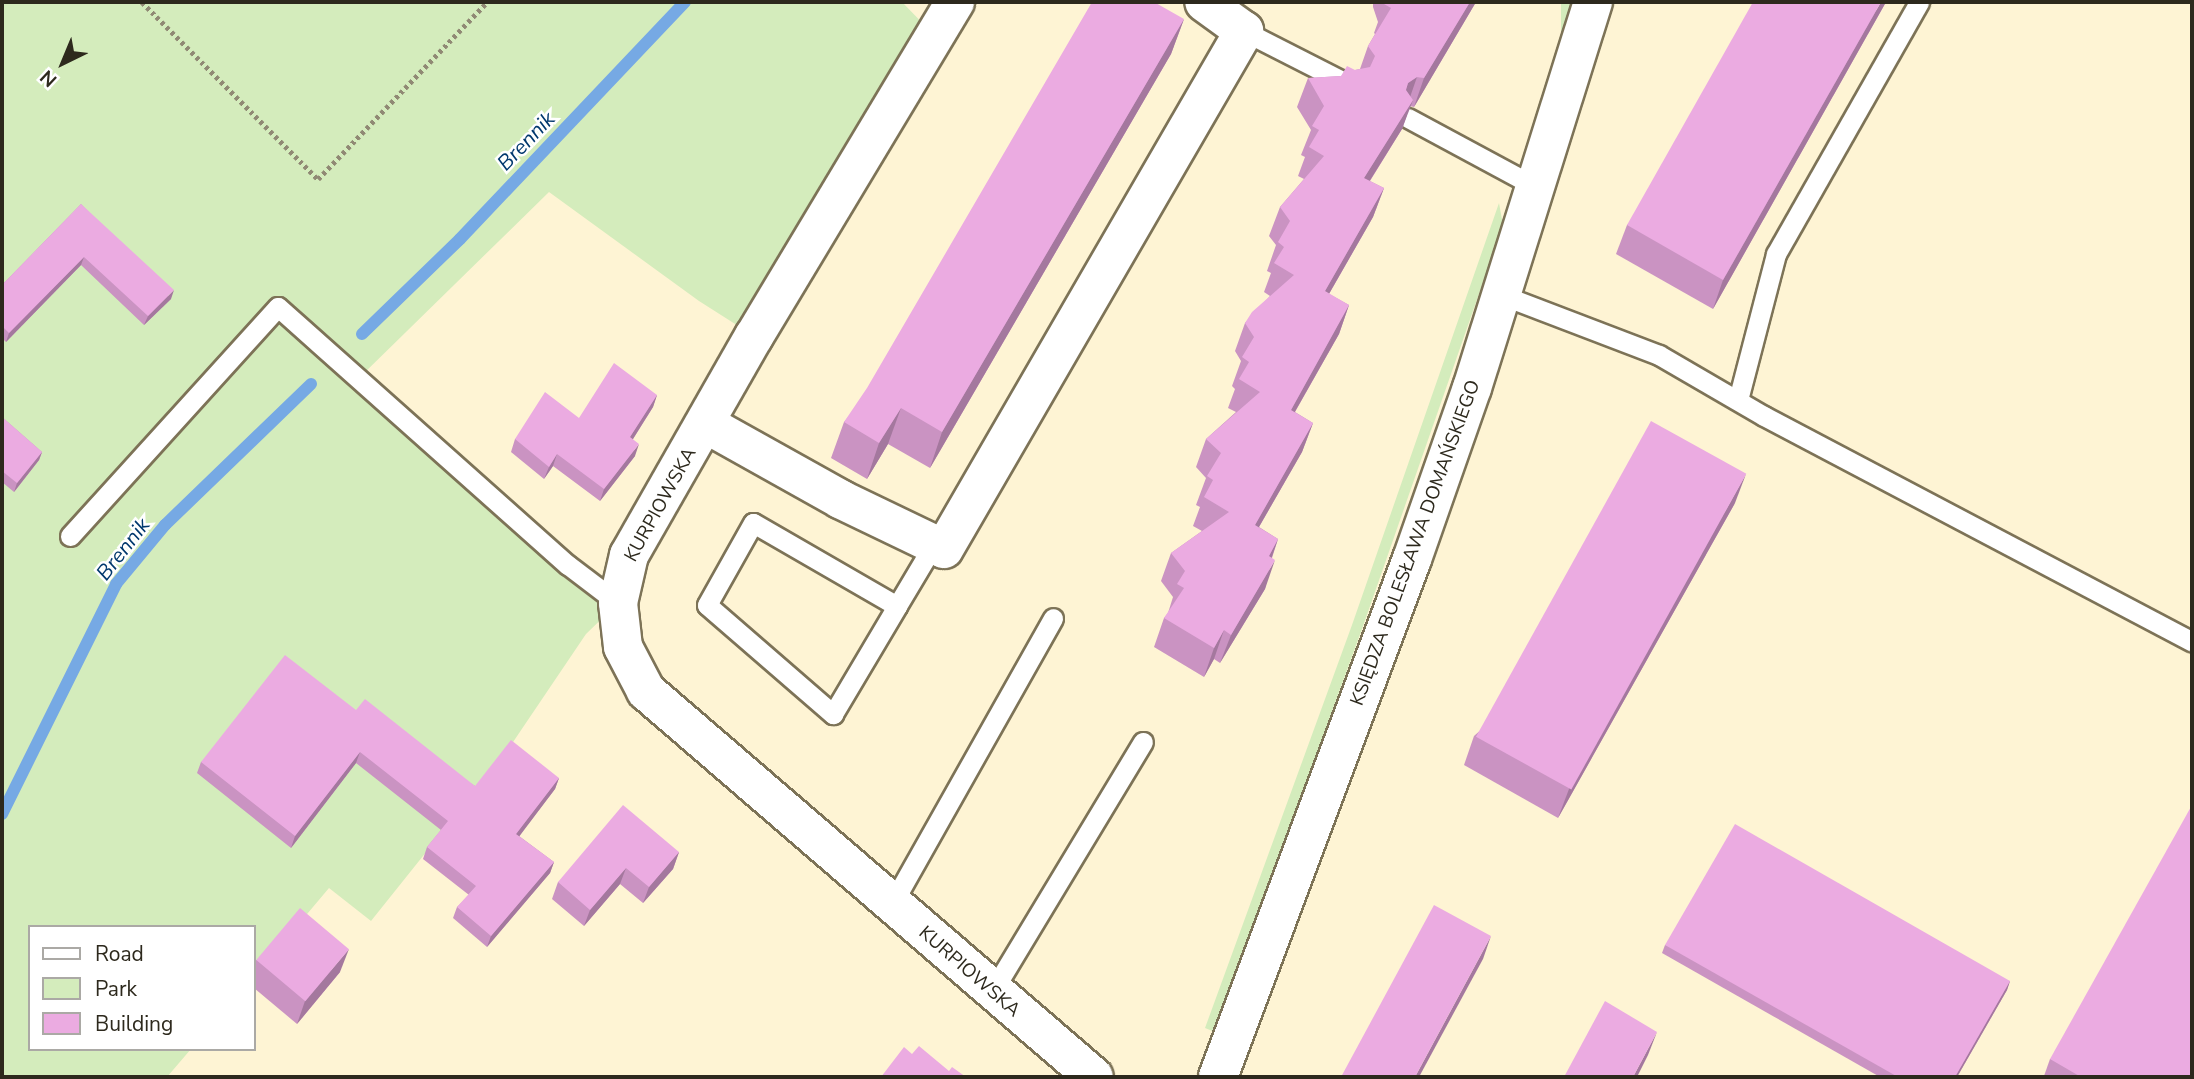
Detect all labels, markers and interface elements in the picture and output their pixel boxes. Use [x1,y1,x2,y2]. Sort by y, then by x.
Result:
north arrow [28,28,98,98]
text: N [35,64,63,93]
water label: Brennik [492,106,560,176]
street label: KSIĘDZA BOLESŁAWA DOMAŃSKIEGO [1346,377,1486,709]
street label: KURPIOWSKA [620,444,702,566]
water label: Brennik [91,513,155,585]
street label: KURPIOWSKA [914,922,1024,1022]
legend [28,925,256,1051]
text: Road [95,940,144,968]
text: Park [95,975,137,1003]
text: Building [95,1010,173,1038]

